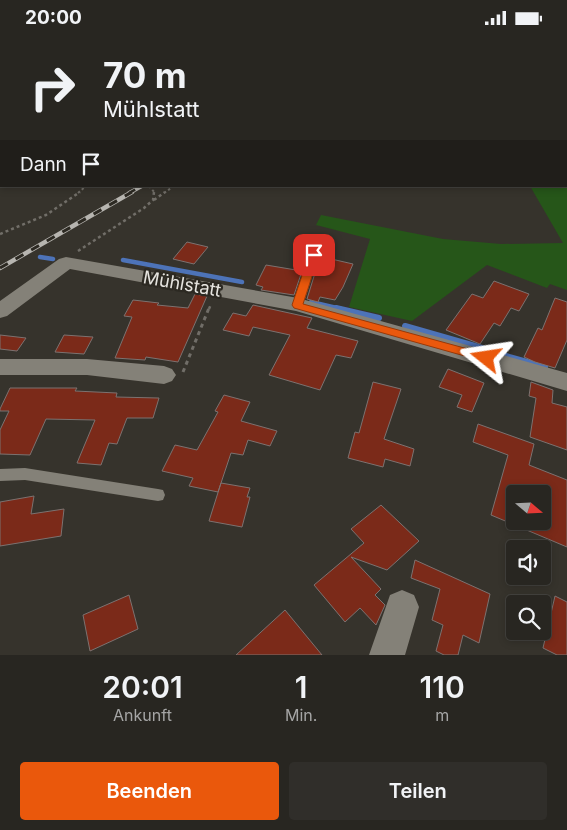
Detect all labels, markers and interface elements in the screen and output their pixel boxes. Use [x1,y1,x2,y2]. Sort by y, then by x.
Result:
text: 20:00 [25,6,82,29]
text: 70 m [103,54,187,96]
icon: right [20,55,85,120]
text: Mühlstatt [103,96,199,122]
icon: arrive [77,150,105,178]
text: Dann [20,153,67,176]
pin [293,234,335,276]
icon: arrive [300,241,328,269]
street label: Mühlstatt [141,266,223,301]
position arrow [459,331,511,383]
north arrow [506,485,551,530]
map controls [506,485,551,640]
button: sound [506,540,551,585]
button: search [506,595,551,640]
text: 20:01 [102,669,183,705]
text: 1 [295,669,308,705]
text: 110 [420,669,465,705]
text: Ankunft [113,705,172,725]
text: Min. [285,705,317,725]
text: m [435,705,449,725]
button: Beenden [20,762,279,820]
button: Teilen [289,762,547,820]

